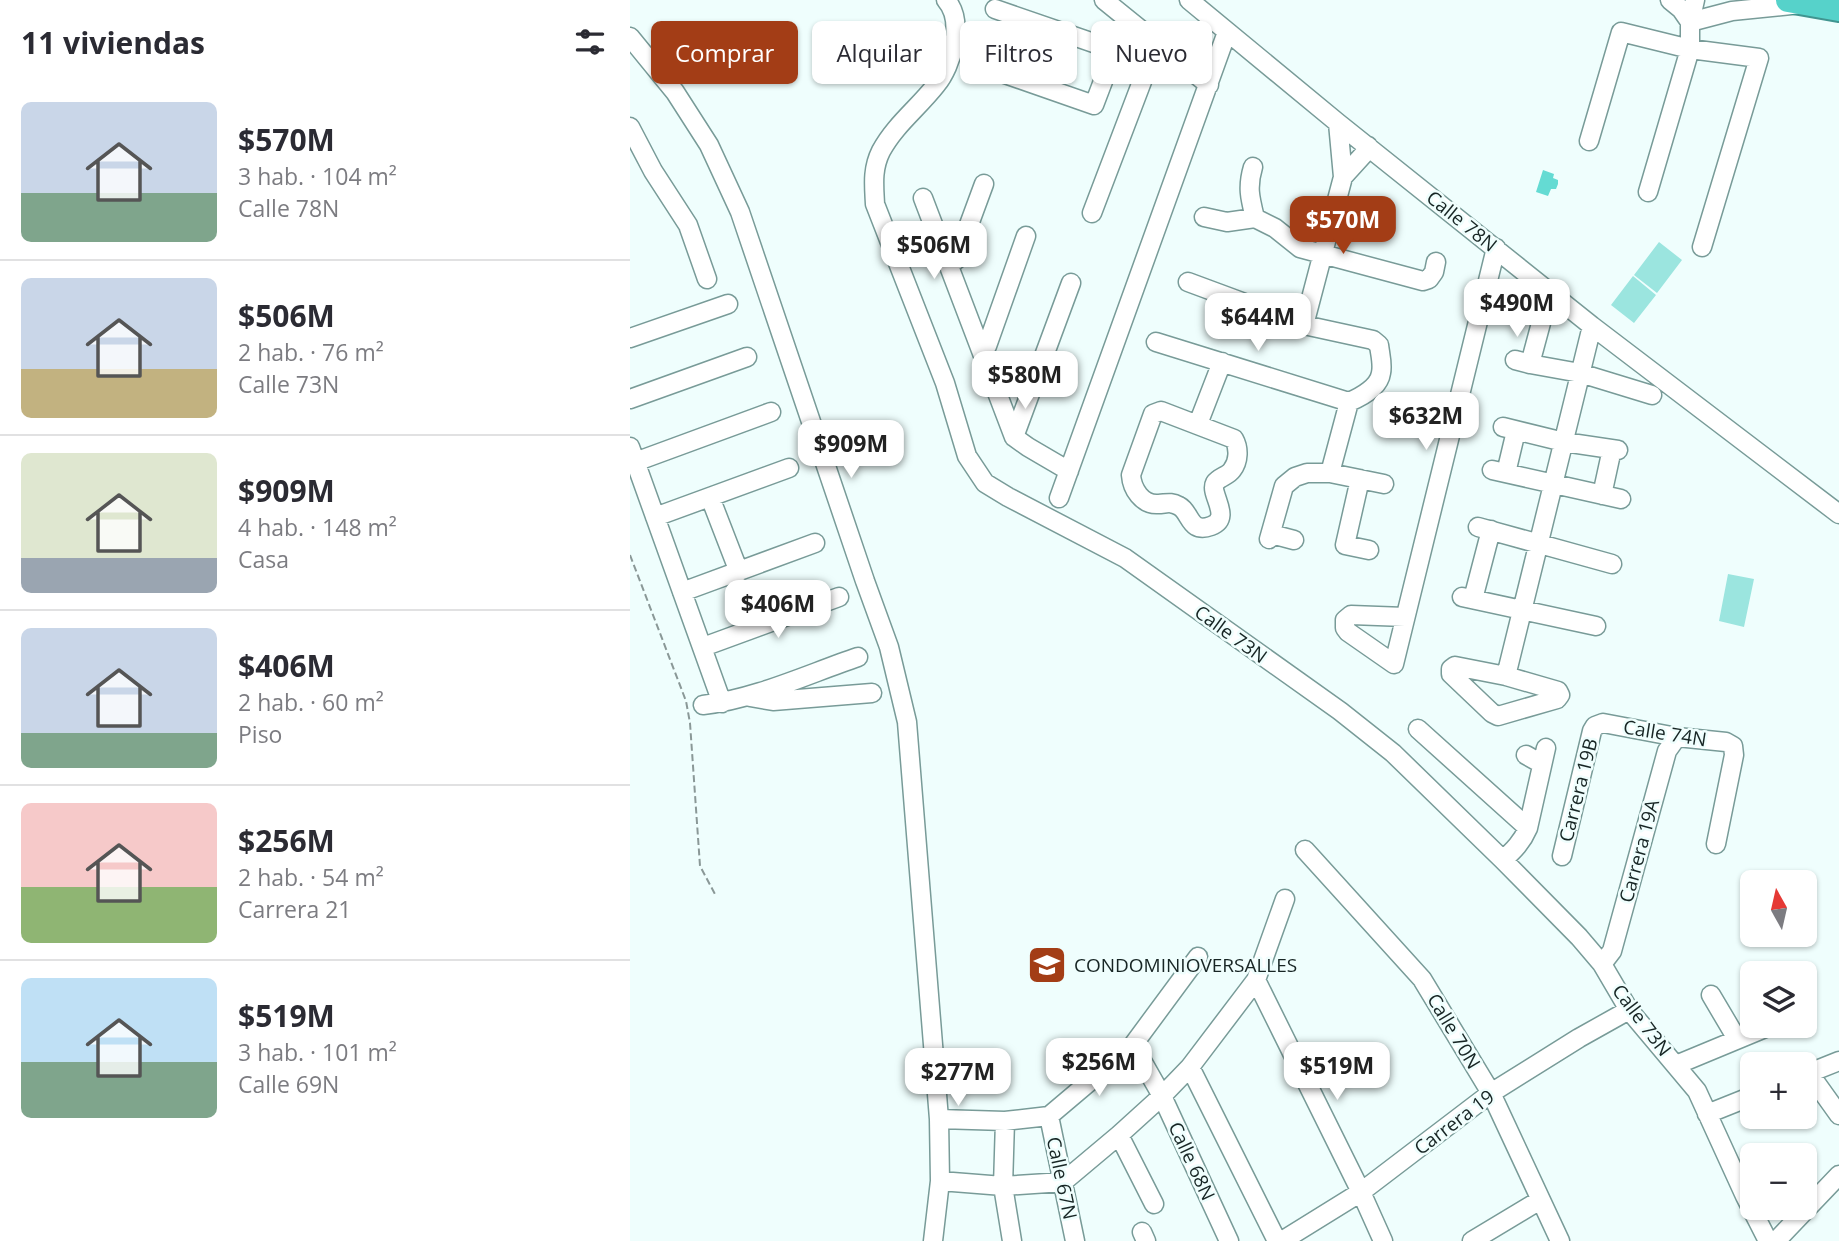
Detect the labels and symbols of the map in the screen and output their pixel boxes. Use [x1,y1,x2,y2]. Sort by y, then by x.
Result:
street label: Calle 78N [1421,185,1503,257]
pin: $570M [1294,196,1392,256]
pin: $506M [885,222,983,281]
pin: $490M [1468,280,1566,339]
pin: $644M [1209,294,1307,353]
pin: $580M [976,352,1074,411]
pin: $632M [1377,392,1475,452]
pin: $909M [802,420,900,480]
pin: $406M [729,580,827,640]
street label: Calle 73N [1189,599,1273,669]
street label: Calle 74N [1622,714,1708,752]
street label: Carrera 19B [1553,735,1603,845]
street label: Carrera 19A [1613,797,1665,905]
north arrow [1740,870,1816,947]
school or university icon: CONDOMINIOVERSALLES [1026,944,1068,986]
place label: CONDOMINIOVERSALLES [1074,952,1297,978]
street label: Calle 73N [1606,979,1678,1061]
street label: Calle 70N [1421,988,1487,1074]
pin: $256M [1050,1038,1148,1098]
pin: $519M [1288,1042,1386,1102]
pin: $277M [909,1048,1007,1108]
street label: Carrera 19 [1409,1083,1499,1161]
street label: Calle 68N [1163,1118,1221,1204]
street label: Calle 67N [1041,1134,1083,1222]

